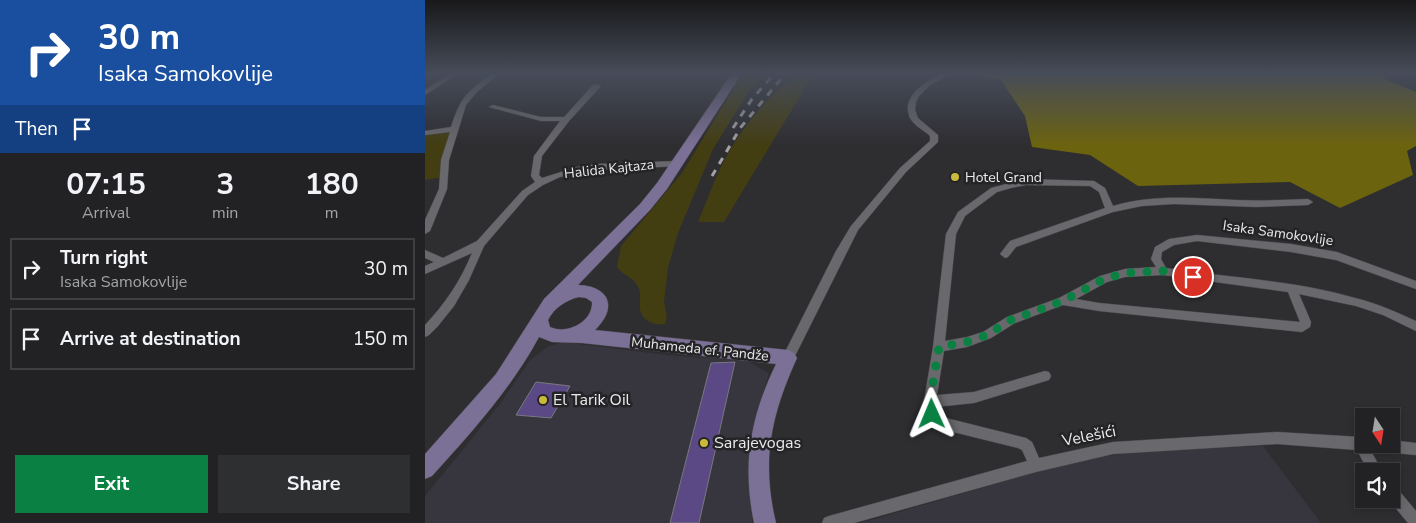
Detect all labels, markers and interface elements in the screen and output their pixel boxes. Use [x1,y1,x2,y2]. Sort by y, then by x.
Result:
text: 30 m [98,14,180,61]
icon: right [15,20,80,85]
text: Isaka Samokovlije [98,59,273,89]
icon: arrive [68,115,96,143]
text: Then [15,116,58,142]
street label: Halida Kajtaza [563,155,655,183]
text: 07:15 [66,164,146,205]
text: 3 [216,164,234,205]
text: 180 [305,164,359,205]
place label: Hotel Grand [965,168,1042,187]
marker: Hotel Grand [949,171,961,183]
text: Arrival [82,202,130,224]
text: min [212,202,238,224]
text: m [325,202,339,224]
street label: Isaka Samokovlije [1222,216,1334,250]
text: Turn right [60,245,147,271]
icon: right [17,255,45,283]
text: 30 m [364,256,408,282]
pin [1172,256,1214,298]
icon: arrive [1179,263,1207,291]
text: Isaka Samokovlije [60,271,187,293]
icon: arrive [17,325,45,353]
text: Arrive at destination [60,326,241,352]
text: 150 m [353,326,408,352]
street label: Muhameda ef. Pandže [630,332,770,366]
position arrow [905,387,957,439]
place label: El Tarik Oil [553,389,631,411]
marker: El Tarik Oil [537,394,549,406]
north arrow [1355,408,1400,452]
map controls [1355,408,1400,508]
street label: Velešići [1059,420,1118,452]
place label: Sarajevogas [714,432,801,454]
marker: Sarajevogas [698,437,710,449]
button: Exit [15,455,208,513]
button: Share [218,455,410,513]
button: sound [1355,463,1400,508]

